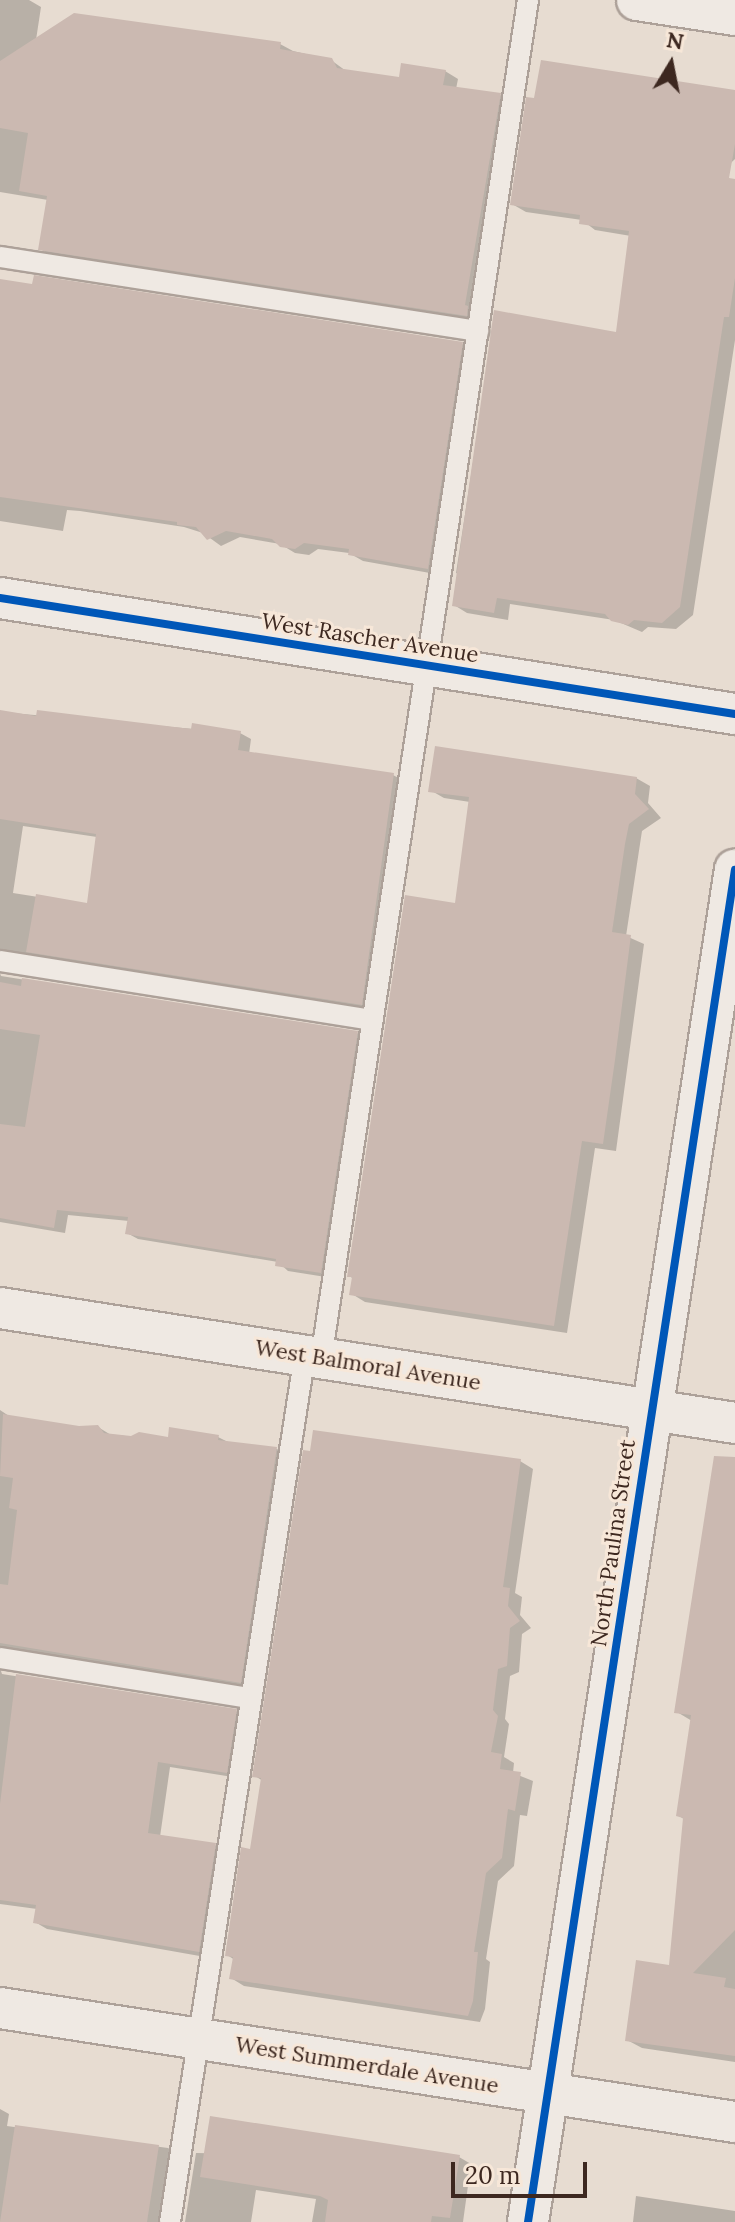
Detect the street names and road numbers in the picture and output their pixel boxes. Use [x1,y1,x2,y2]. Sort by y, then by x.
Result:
street label: West Rascher Avenue [259,608,481,668]
street label: West Balmoral Avenue [253,1334,483,1396]
street label: North Paulina Street [585,1438,641,1648]
street label: West Summerdale Avenue [233,2031,501,2099]

